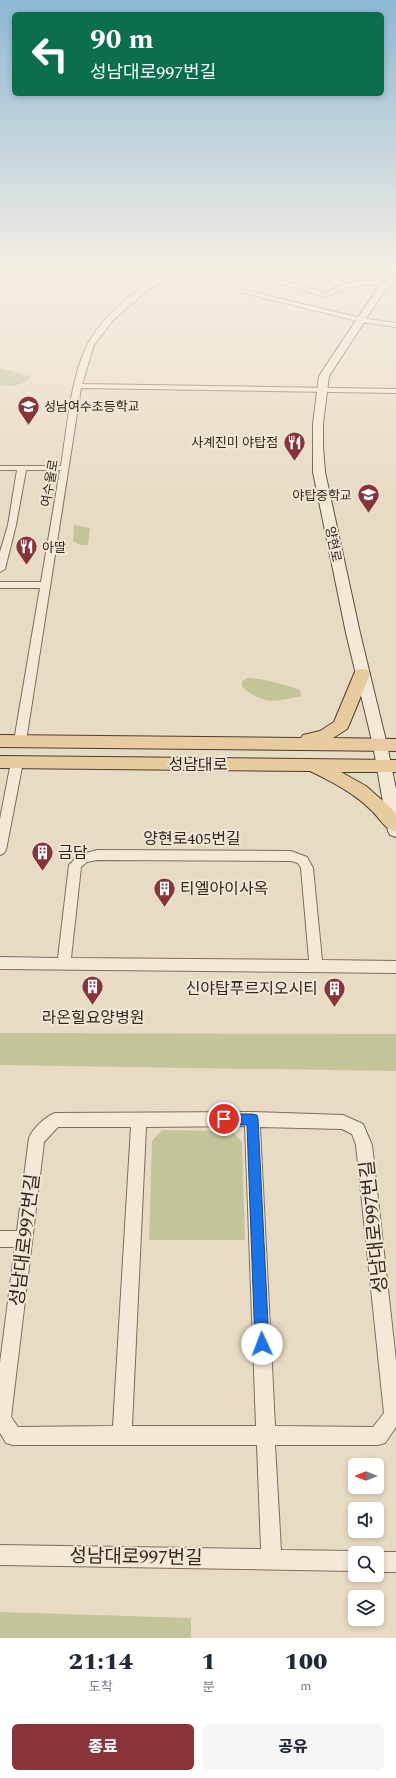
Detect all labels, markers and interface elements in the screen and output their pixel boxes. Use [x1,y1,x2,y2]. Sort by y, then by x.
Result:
text: 90 m [90,18,154,61]
icon: left [24,28,76,80]
text: 성남대로997번길 [90,59,216,86]
school or university icon: 성남여수초등학교 [15,393,41,426]
place label: 성남여수초등학교 [44,397,140,417]
restaurant icon: 사계진미 야탑점 [281,429,307,462]
place label: 사계진미 야탑점 [191,433,278,453]
street label: 여수울로 [36,458,64,508]
school or university icon: 야탑중학교 [355,482,381,515]
place label: 야탑중학교 [292,486,352,506]
street label: 양현로 [320,525,347,564]
restaurant icon: 아딸 [13,534,39,567]
place label: 아딸 [42,538,66,558]
street label: 성남대로 [169,753,228,777]
street label: 양현로405번길 [143,827,241,851]
building icon: 금담 [29,839,55,872]
place label: 금담 [58,841,88,865]
building icon: 티엘아이사옥 [152,875,178,908]
place label: 티엘아이사옥 [180,877,268,901]
building icon: 라온힐요양병원 [80,974,106,1007]
building icon: 신야탑푸르지오시티 [321,975,347,1008]
place label: 신야탑푸르지오시티 [186,977,318,1001]
place label: 라온힐요양병원 [41,1006,145,1030]
pin [207,1102,241,1136]
icon: arrive [213,1108,235,1130]
street label: 성남대로997번길 [353,1159,396,1295]
street label: 성남대로997번길 [3,1172,48,1308]
position arrow [241,1323,283,1365]
north arrow [348,1458,384,1494]
map controls [348,1458,384,1626]
button: sound [348,1502,384,1538]
street label: 성남대로997번길 [69,1542,203,1573]
button: search [348,1546,384,1582]
button: layers [348,1590,384,1626]
text: 21:14 [69,1644,133,1680]
text: 1 [201,1644,216,1680]
text: 100 [284,1644,327,1680]
text: m [300,1676,311,1696]
text: 도착 [89,1677,113,1697]
text: 분 [203,1677,215,1697]
button: 종료 [12,1724,194,1770]
button: 공유 [202,1724,384,1770]

